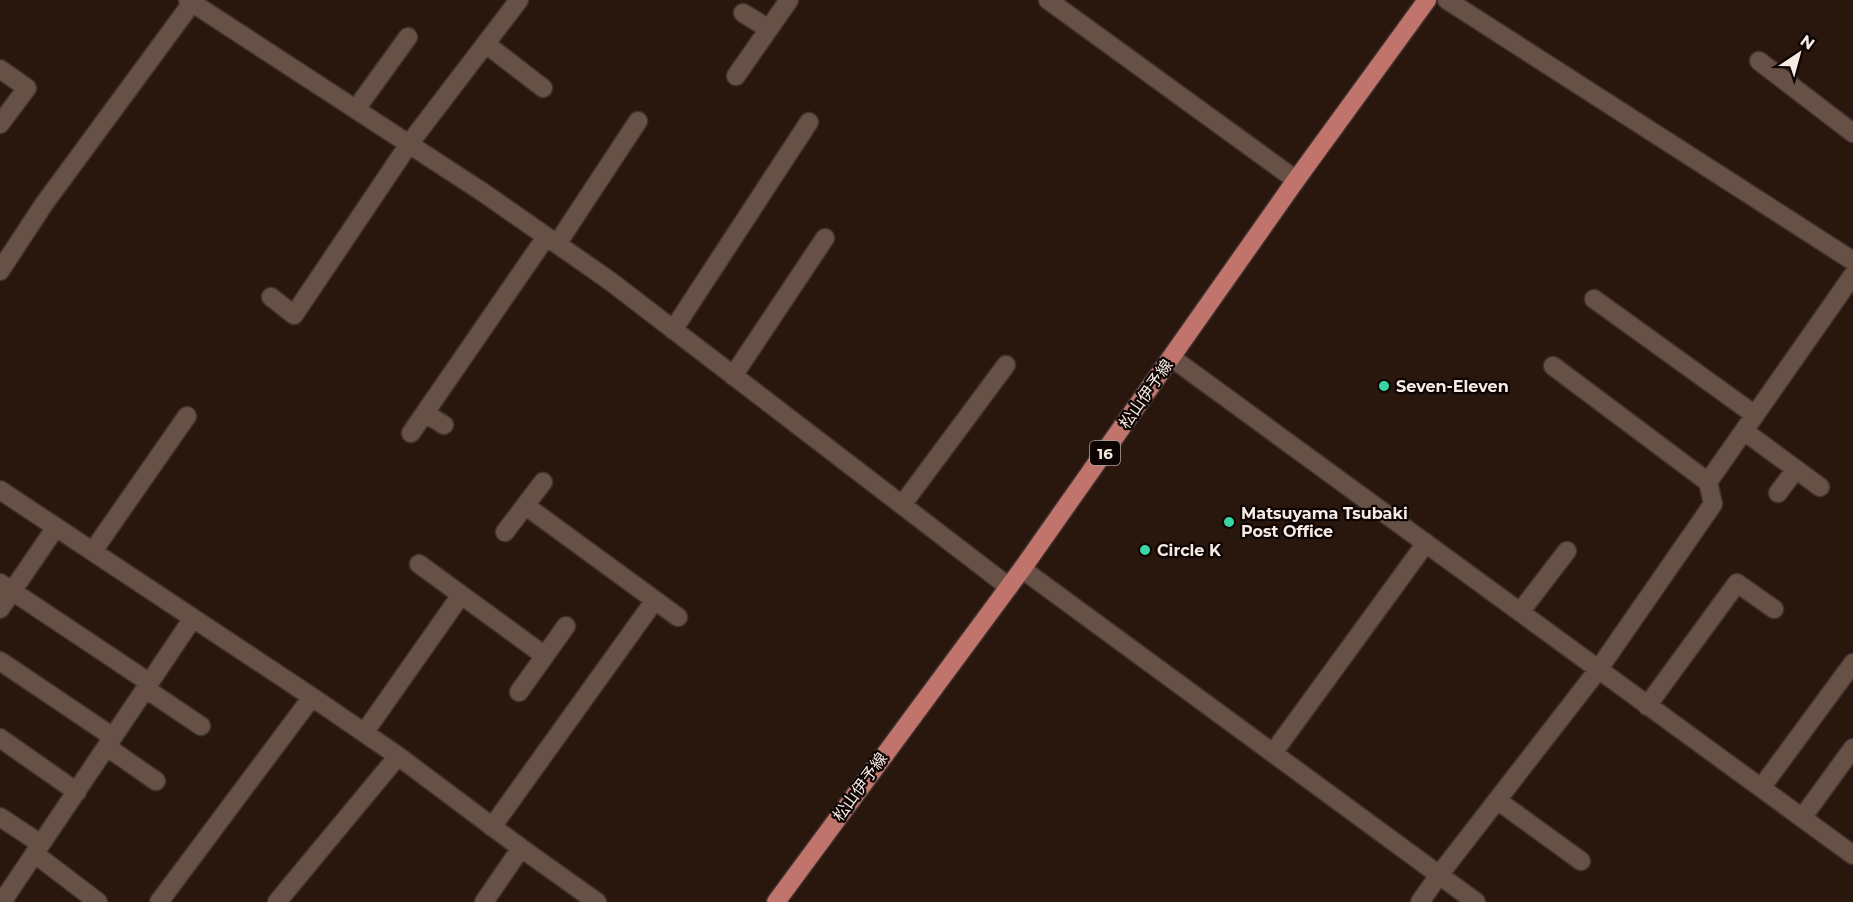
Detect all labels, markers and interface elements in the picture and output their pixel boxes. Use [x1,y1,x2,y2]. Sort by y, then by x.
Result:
north arrow [1769,24,1829,84]
text: N [1797,31,1818,54]
street label: 松山伊予線 [1115,356,1177,432]
place label: Seven-Eleven [1396,377,1509,396]
marker: Seven-Eleven [1377,379,1391,393]
road number: 16 [1090,441,1120,465]
place label: Matsuyama Tsubaki Post Office [1241,504,1408,541]
marker: Matsuyama Tsubaki Post Office [1222,515,1236,529]
place label: Circle K [1157,541,1222,560]
marker: Circle K [1138,543,1152,557]
street label: 松山伊予線 [829,749,891,825]

